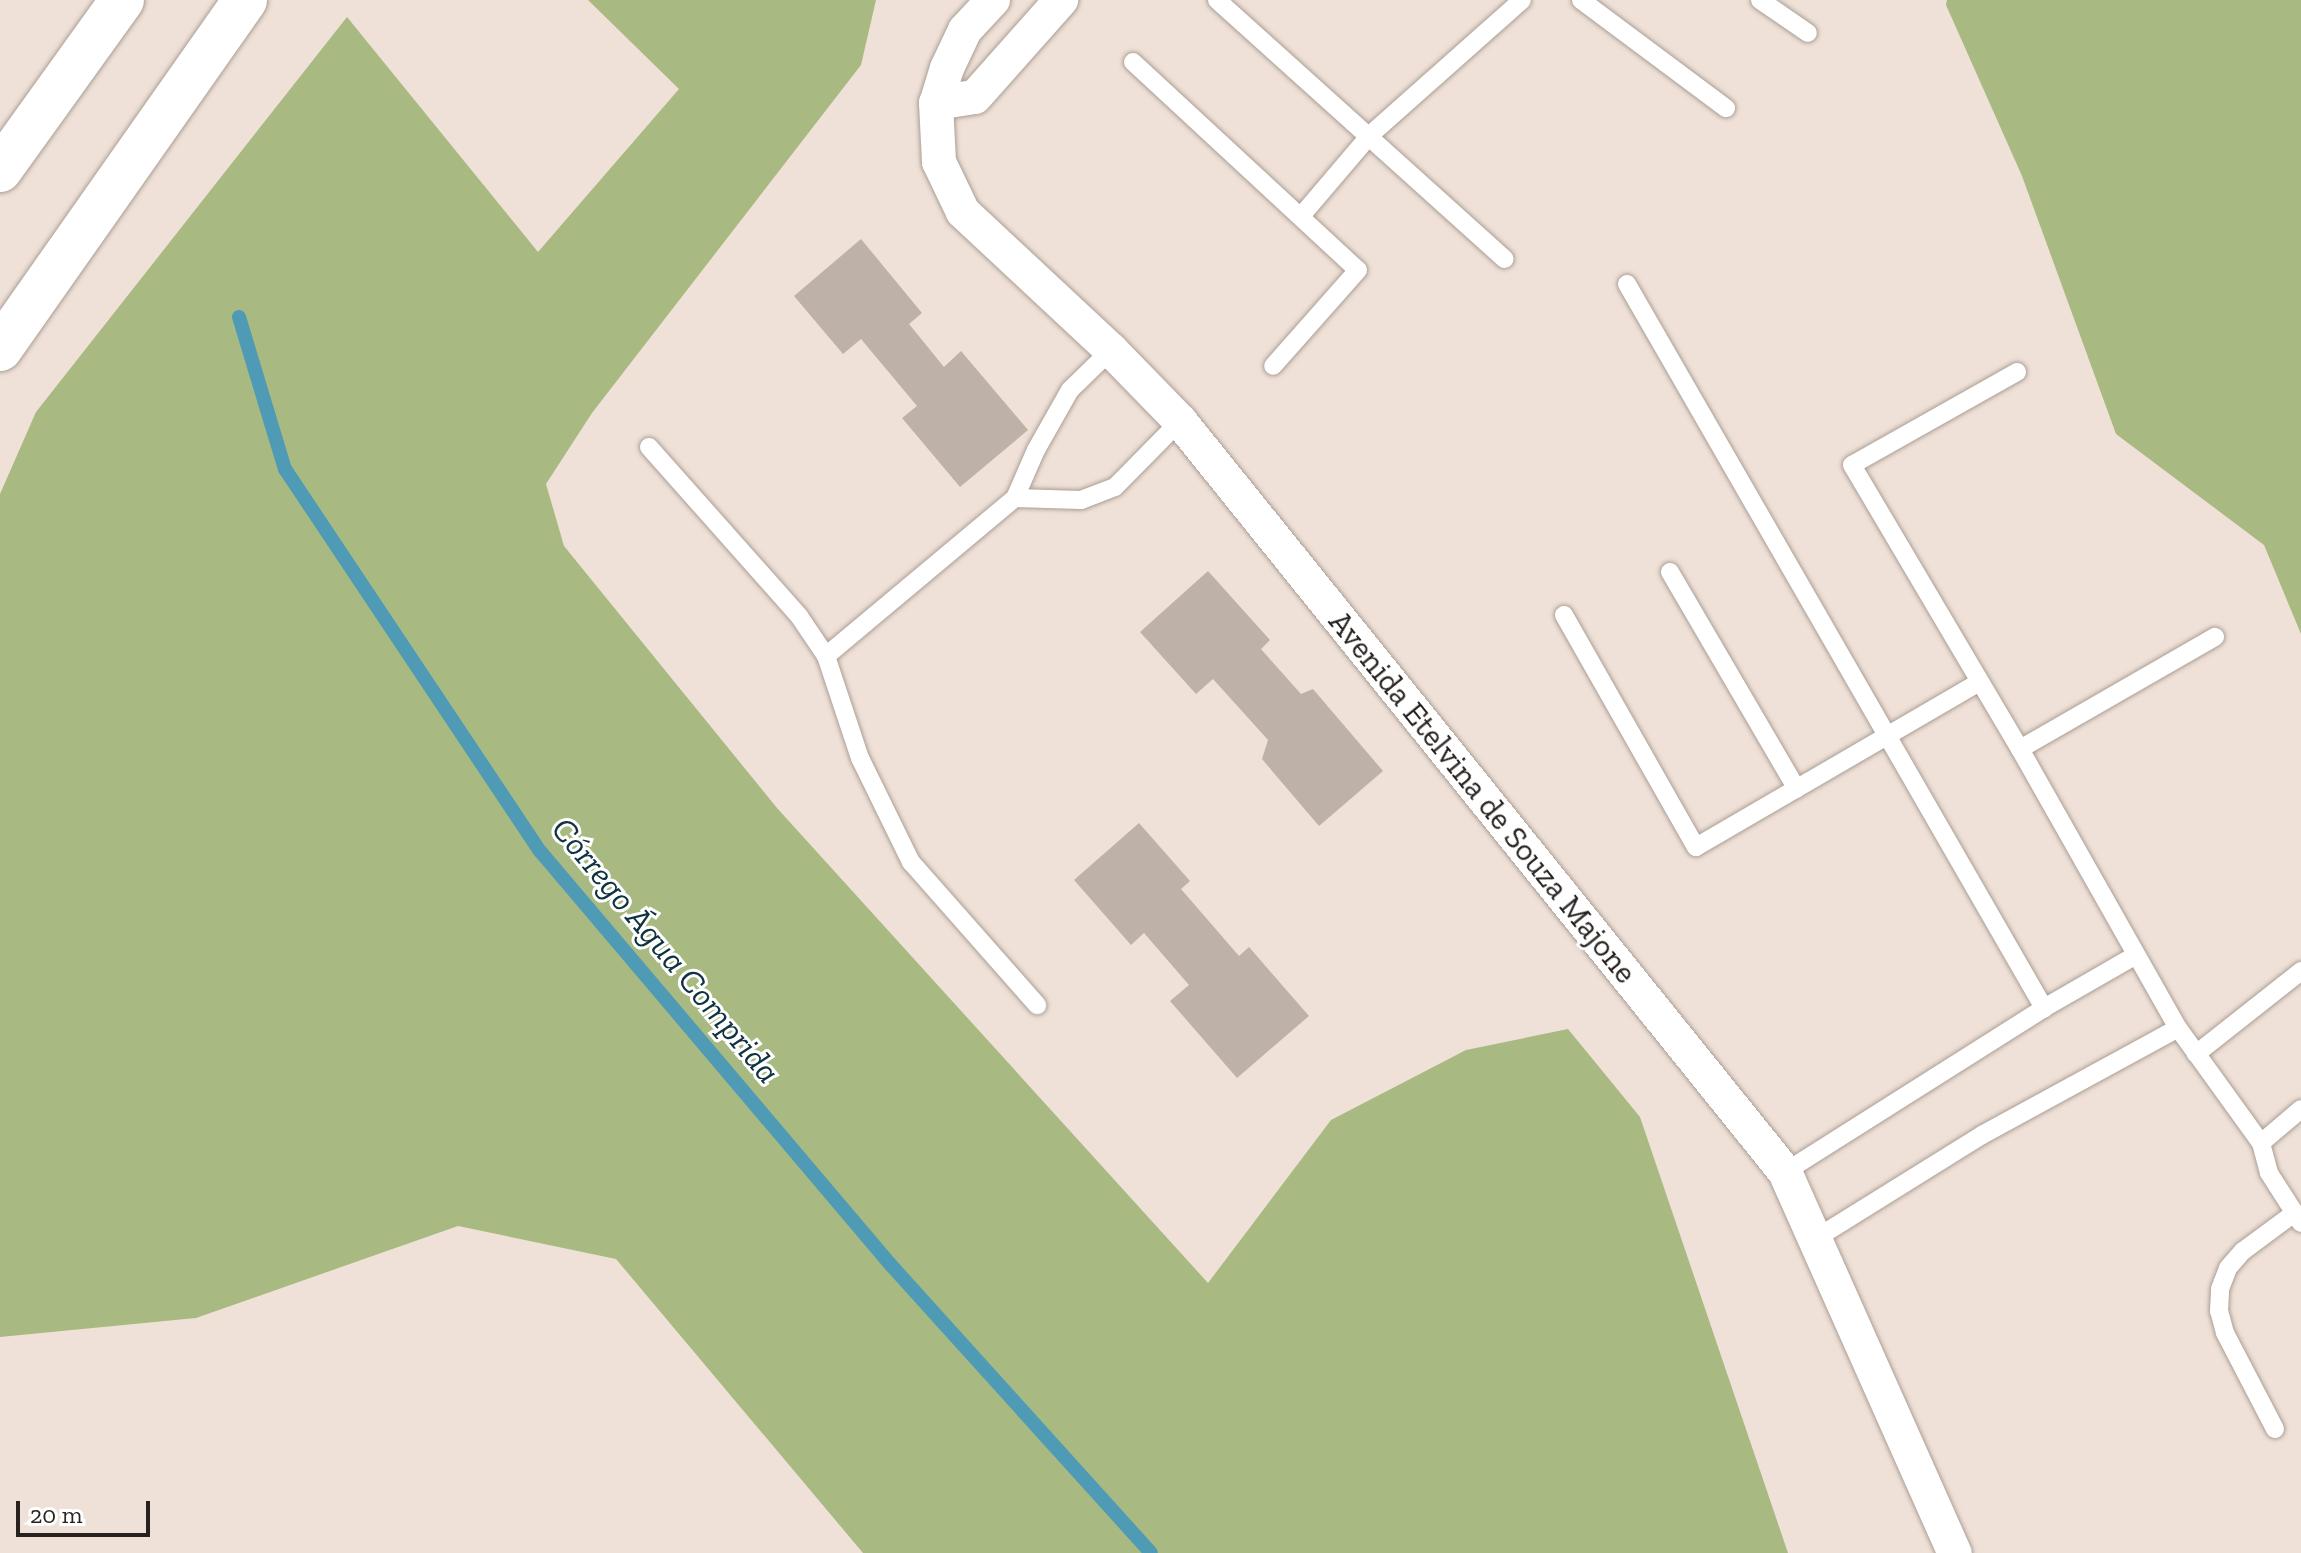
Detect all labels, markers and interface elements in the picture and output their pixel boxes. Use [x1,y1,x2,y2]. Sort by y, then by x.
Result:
street label: Avenida Etelvina de Souza Majone [1321,603,1645,991]
water label: Córrego Água Comprida [543,809,789,1091]
scale bar [20,1485,154,1535]
text: 20 m [30,1500,82,1529]

